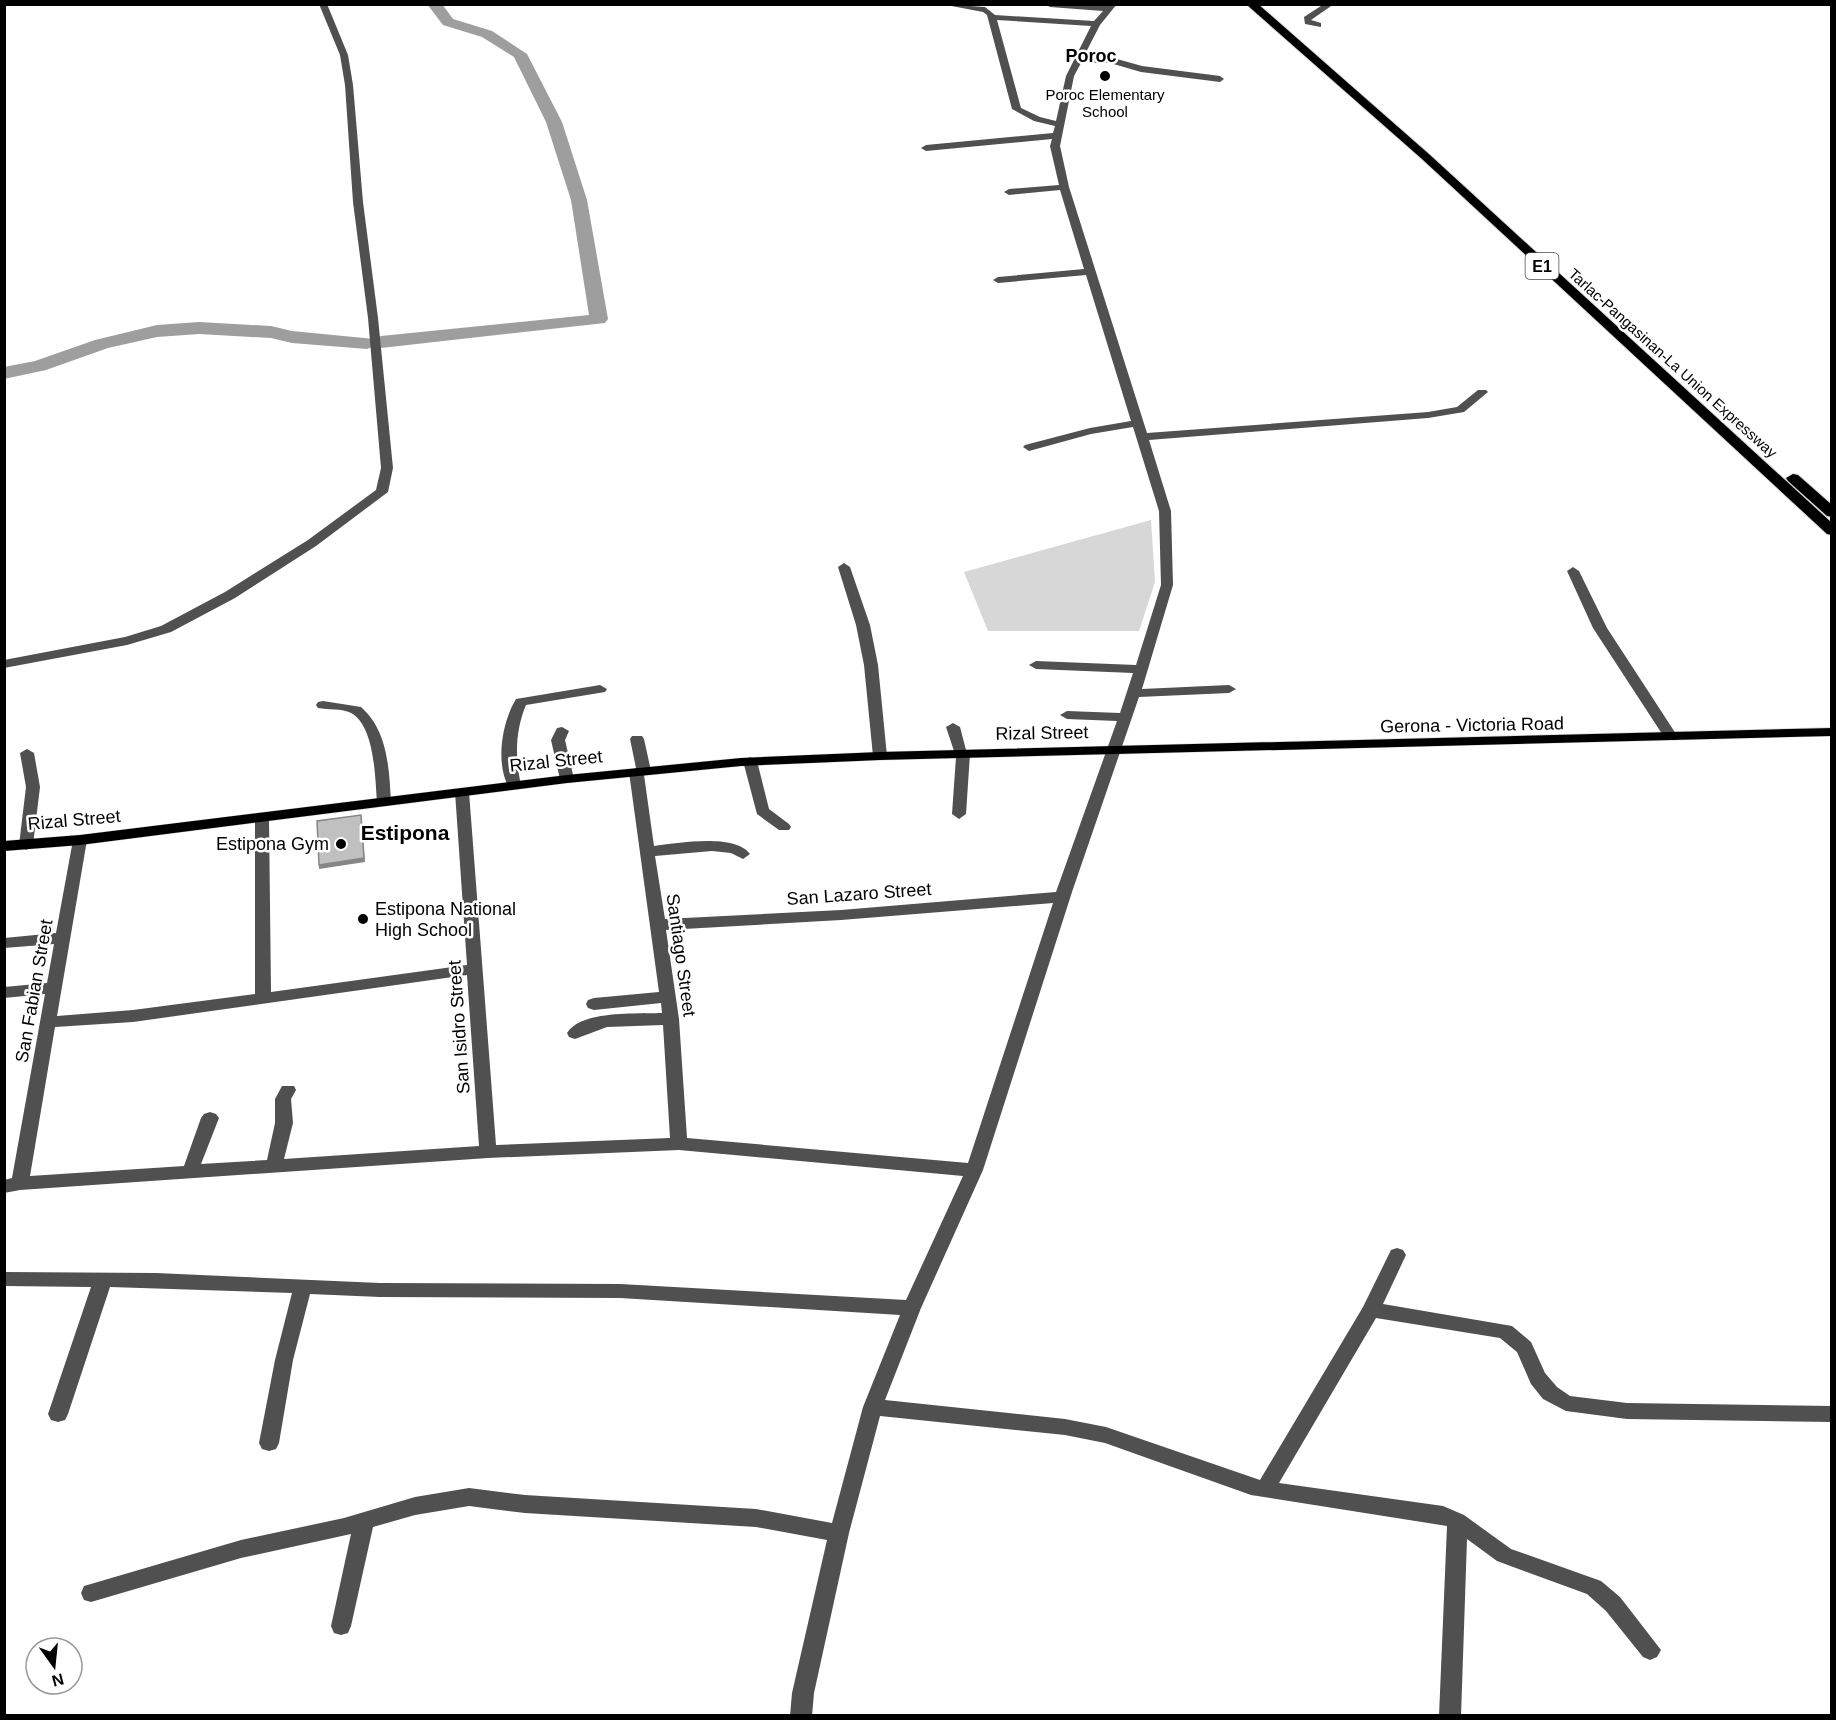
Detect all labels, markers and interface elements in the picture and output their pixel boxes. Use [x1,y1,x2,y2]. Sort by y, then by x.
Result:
district label: Poroc [1065,46,1117,66]
marker: Poroc Elementary School [1098,69,1112,83]
place label: Poroc Elementary School [1045,86,1165,120]
road number: E1 [1526,253,1558,279]
street label: Tarlac-Pangasinan-La Union Expressway [1565,265,1781,461]
street label: Gerona - Victoria Road [1380,713,1564,737]
street label: Rizal Street [995,722,1089,744]
street label: Rizal Street [509,746,603,776]
street label: Rizal Street [27,806,121,834]
district label: Estipona [361,821,450,844]
place label: Estipona Gym [216,834,329,854]
marker: Estipona Gym [334,837,348,851]
street label: San Lazaro Street [786,879,932,909]
street label: Santiago Street [662,892,700,1018]
place label: Estipona National High School [375,899,516,940]
marker: Estipona National High School [356,912,370,926]
street label: San Fabian Street [12,918,56,1064]
street label: San Isidro Street [444,959,474,1095]
north arrow [24,1636,84,1696]
text: N [50,1670,66,1690]

